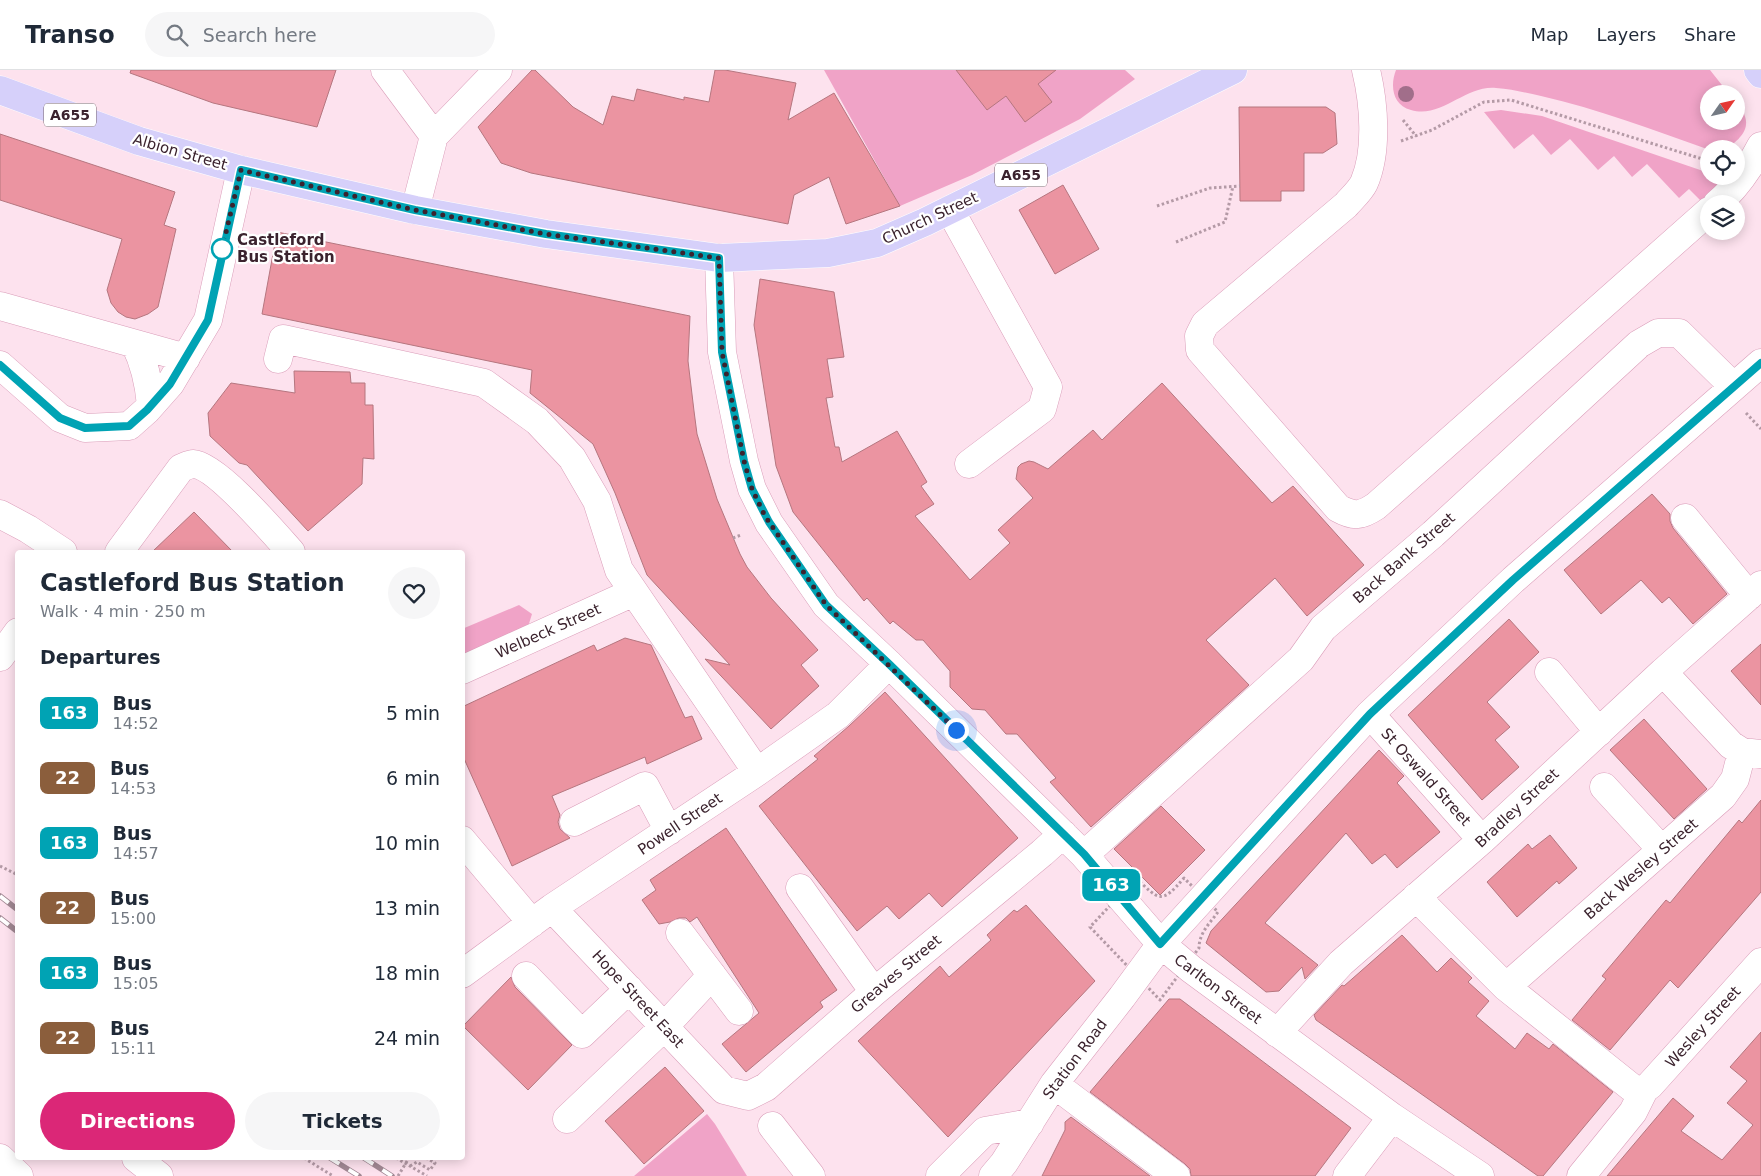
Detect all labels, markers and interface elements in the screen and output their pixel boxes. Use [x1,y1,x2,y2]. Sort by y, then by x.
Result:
search box [145,12,495,57]
text: Transo [25,21,115,49]
icon: search [163,21,191,49]
text: Search here [203,24,317,46]
text: Map [1530,24,1568,45]
text: Layers [1596,24,1656,45]
text: Share [1684,24,1736,45]
north arrow [1700,85,1745,130]
map controls [1700,85,1745,240]
road number: A655 [44,104,96,126]
street label: Albion Street [131,130,229,174]
button: locate [1700,140,1745,185]
road number: A655 [995,164,1047,186]
street label: Church Street [879,188,981,248]
button: layers [1700,195,1745,240]
place label: Castleford Bus Station [237,231,335,266]
marker: Castleford Bus Station [211,238,233,260]
street label: Back Bank Street [1349,509,1459,607]
button: heart [388,567,440,619]
text: Castleford Bus Station [40,569,345,597]
street label: Welbeck Street [493,600,604,662]
text: Walk · 4 min · 250 m [40,602,205,621]
text: Departures [40,646,161,668]
text: Bus [113,692,152,714]
text: 163 [50,702,88,723]
text: 5 min [386,702,440,724]
text: 14:52 [113,714,159,733]
your location [944,718,969,743]
street label: St Oswald Street [1377,724,1475,830]
text: Bus [110,757,149,779]
street label: Bradley Street [1471,765,1563,851]
text: 22 [55,767,80,788]
text: 6 min [386,767,440,789]
text: 14:53 [110,779,156,798]
street label: Powell Street [634,789,726,859]
street label: Back Wesley Street [1580,815,1702,923]
text: Bus [113,822,152,844]
text: 163 [50,832,88,853]
text: 10 min [374,832,440,854]
text: 14:57 [113,844,159,863]
line badge: 163 [1082,869,1140,901]
text: 163 [1092,874,1130,895]
text: Bus [110,887,149,909]
text: 22 [55,897,80,918]
text: 13 min [374,897,440,919]
text: 15:00 [110,909,156,928]
street label: Greaves Street [847,931,945,1017]
street label: Hope Street East [588,947,688,1052]
street label: Carlton Street [1171,950,1265,1028]
text: Bus [113,952,152,974]
text: 163 [50,962,88,983]
text: 18 min [374,962,440,984]
text: 15:05 [113,974,159,993]
street label: Wesley Street [1662,982,1744,1072]
street label: Station Road [1039,1015,1111,1103]
text: Bus [110,1017,149,1039]
text: 22 [55,1027,80,1048]
text: 24 min [374,1027,440,1049]
text: 15:11 [110,1039,156,1058]
button: Directions [40,1092,235,1150]
button: Tickets [245,1092,440,1150]

